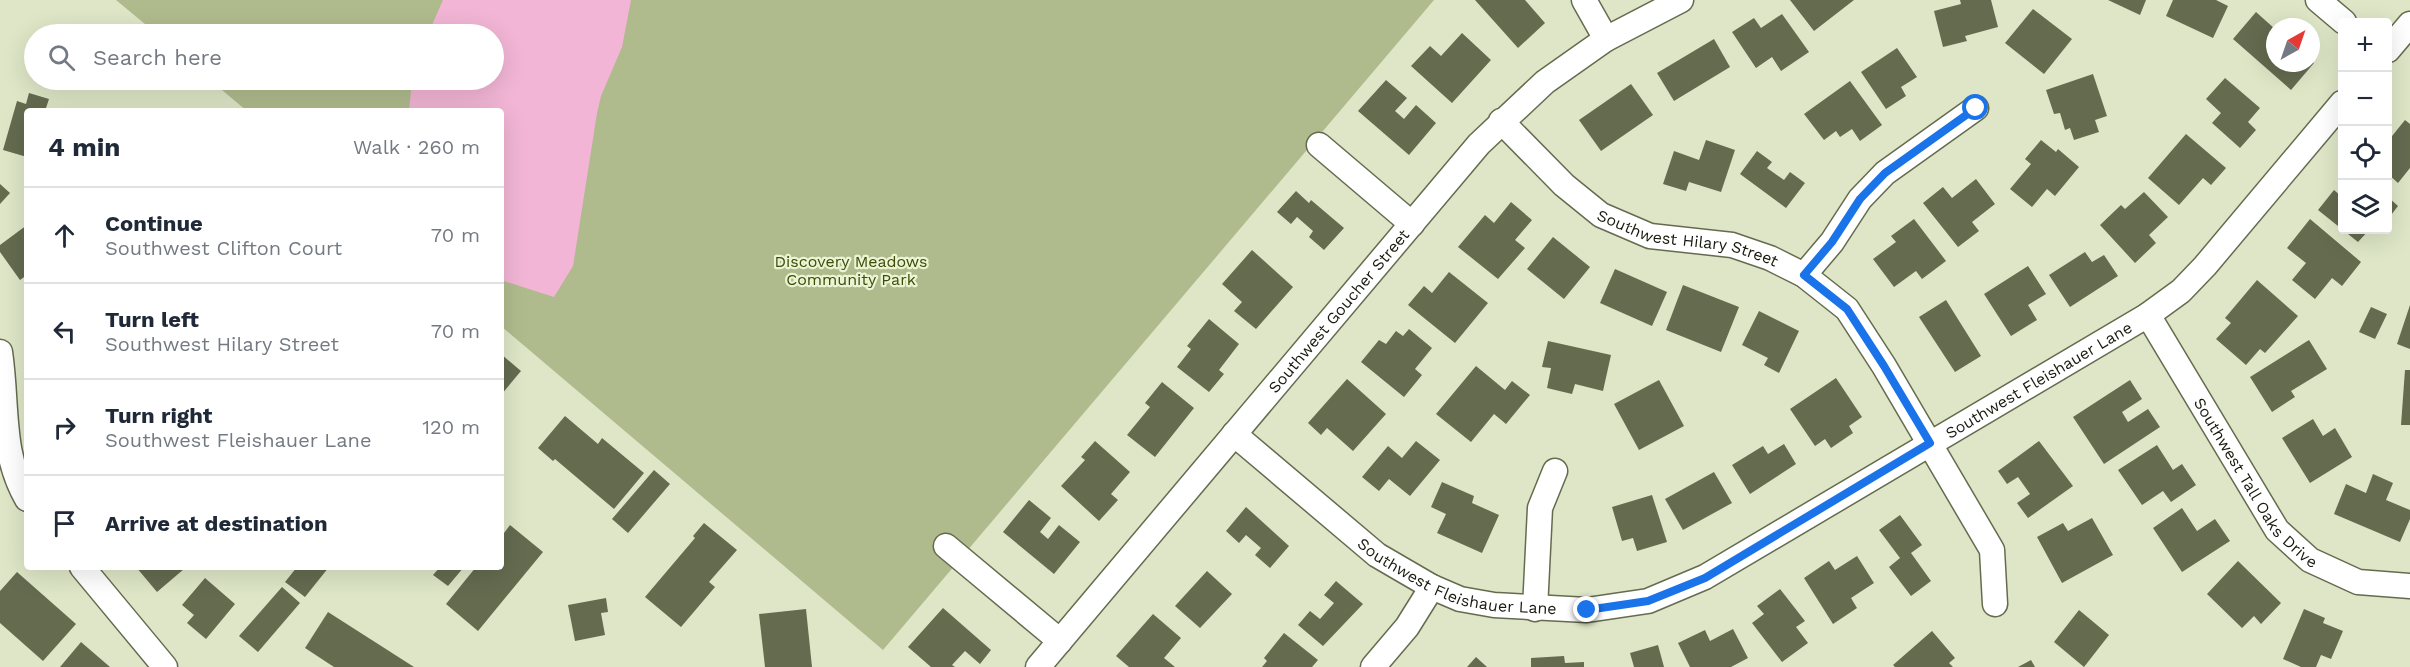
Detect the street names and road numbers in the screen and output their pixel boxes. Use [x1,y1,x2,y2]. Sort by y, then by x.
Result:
street label: Southwest Hilary Street [1594,205,1782,270]
street label: Southwest Goucher Street [1264,225,1413,396]
street label: Southwest Fleishauer Lane [1942,317,2135,442]
street label: Southwest Tall Oaks Drive [2190,394,2320,571]
street label: Southwest Fleishauer Lane [1354,534,1557,618]

